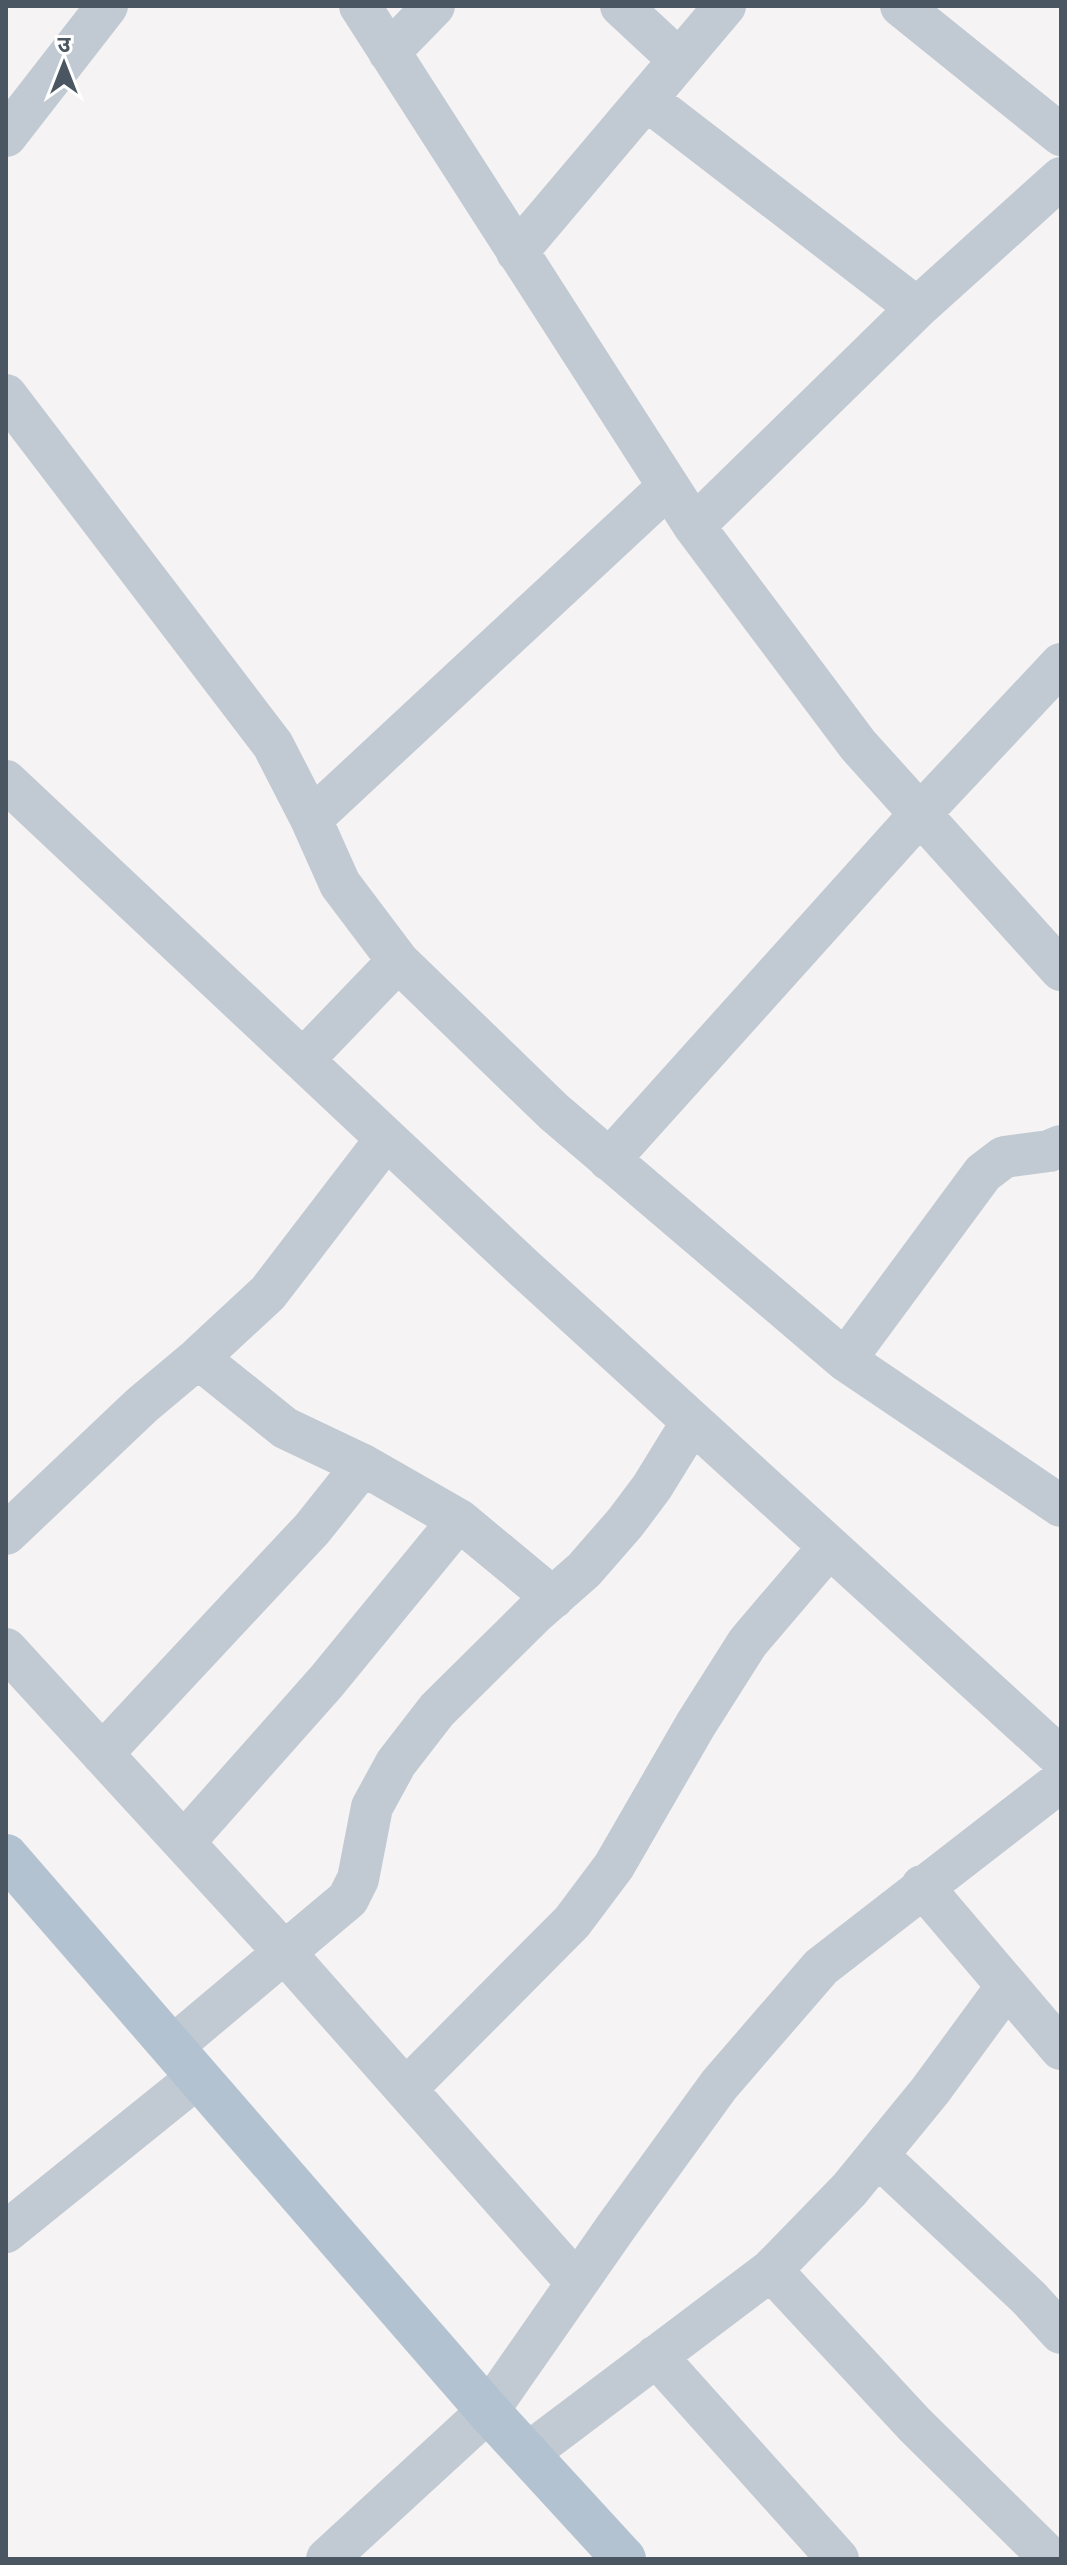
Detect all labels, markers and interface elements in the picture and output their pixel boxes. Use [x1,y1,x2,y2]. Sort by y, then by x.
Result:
north arrow [24,24,104,104]
text: उ [58,27,72,61]

